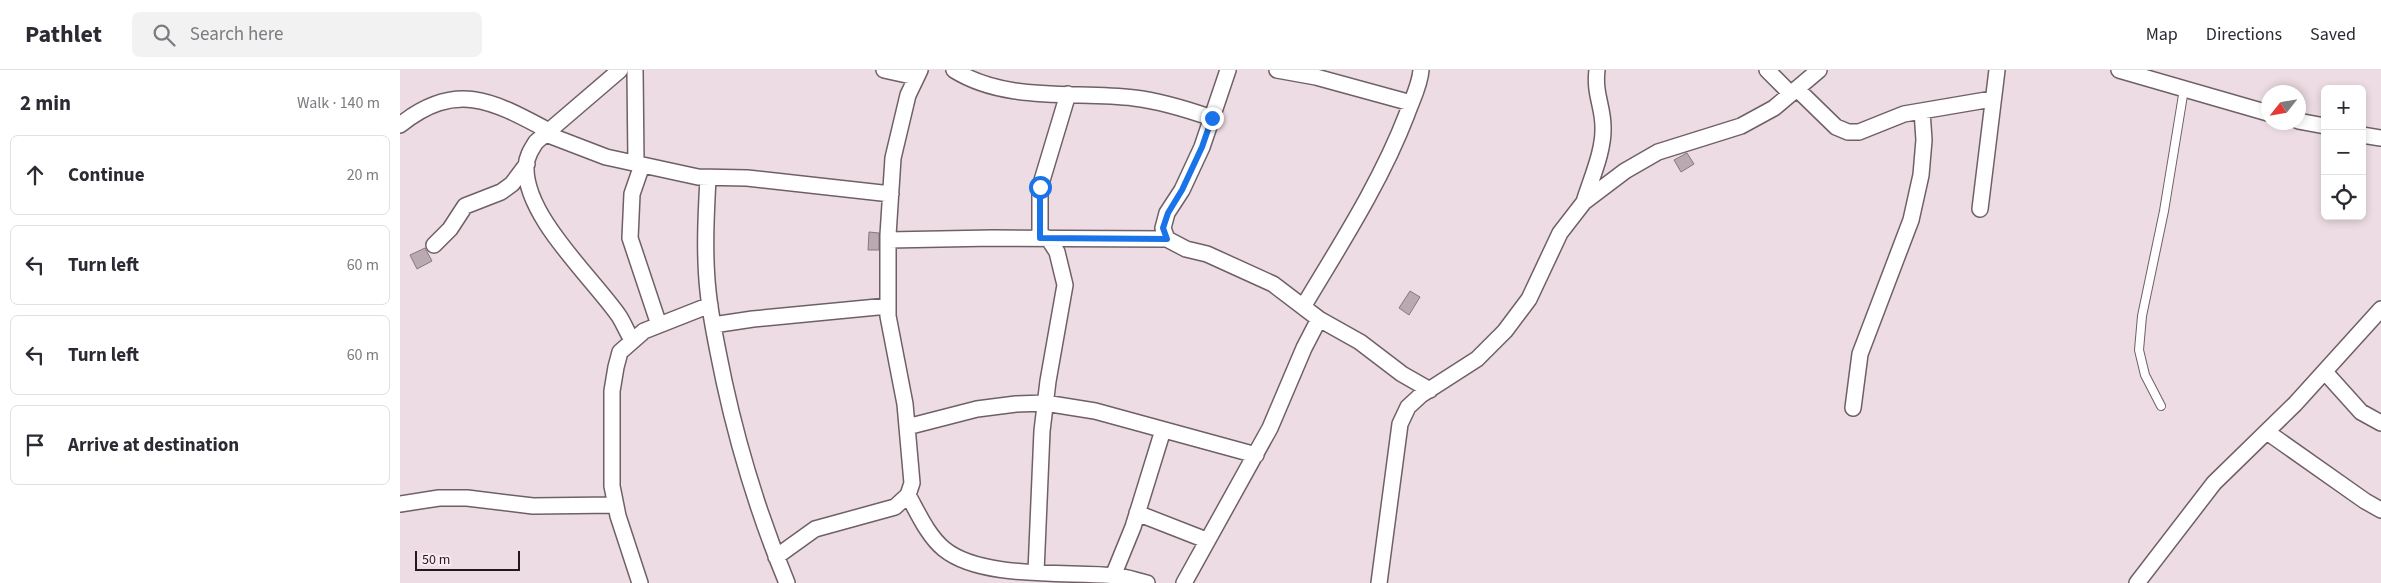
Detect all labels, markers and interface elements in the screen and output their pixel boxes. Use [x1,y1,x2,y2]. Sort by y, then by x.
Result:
search box [132,12,482,57]
text: Pathlet [25,17,102,52]
icon: search [150,21,178,49]
text: Search here [190,21,284,48]
text: Map [2146,22,2178,47]
text: Directions [2206,22,2282,47]
text: Saved [2310,22,2356,47]
north arrow [2261,85,2306,130]
map controls [2321,85,2366,220]
button: + [2321,85,2366,130]
text: 2 min [20,88,71,118]
text: Walk · 140 m [297,92,380,114]
route end [1201,107,1224,130]
button: − [2321,130,2366,175]
icon: ahead [21,161,49,189]
text: Continue [68,162,145,189]
text: 20 m [347,164,379,186]
button: locate [2321,175,2366,220]
route start [1029,176,1052,199]
icon: left [21,251,49,279]
text: Turn left [68,252,139,279]
text: 60 m [347,254,379,276]
icon: left [21,341,49,369]
text: Turn left [68,342,139,369]
text: 60 m [347,344,379,366]
icon: arrive [21,431,49,459]
text: Arrive at destination [68,432,239,459]
scale bar [415,548,520,571]
text: 50 m [422,550,450,570]

